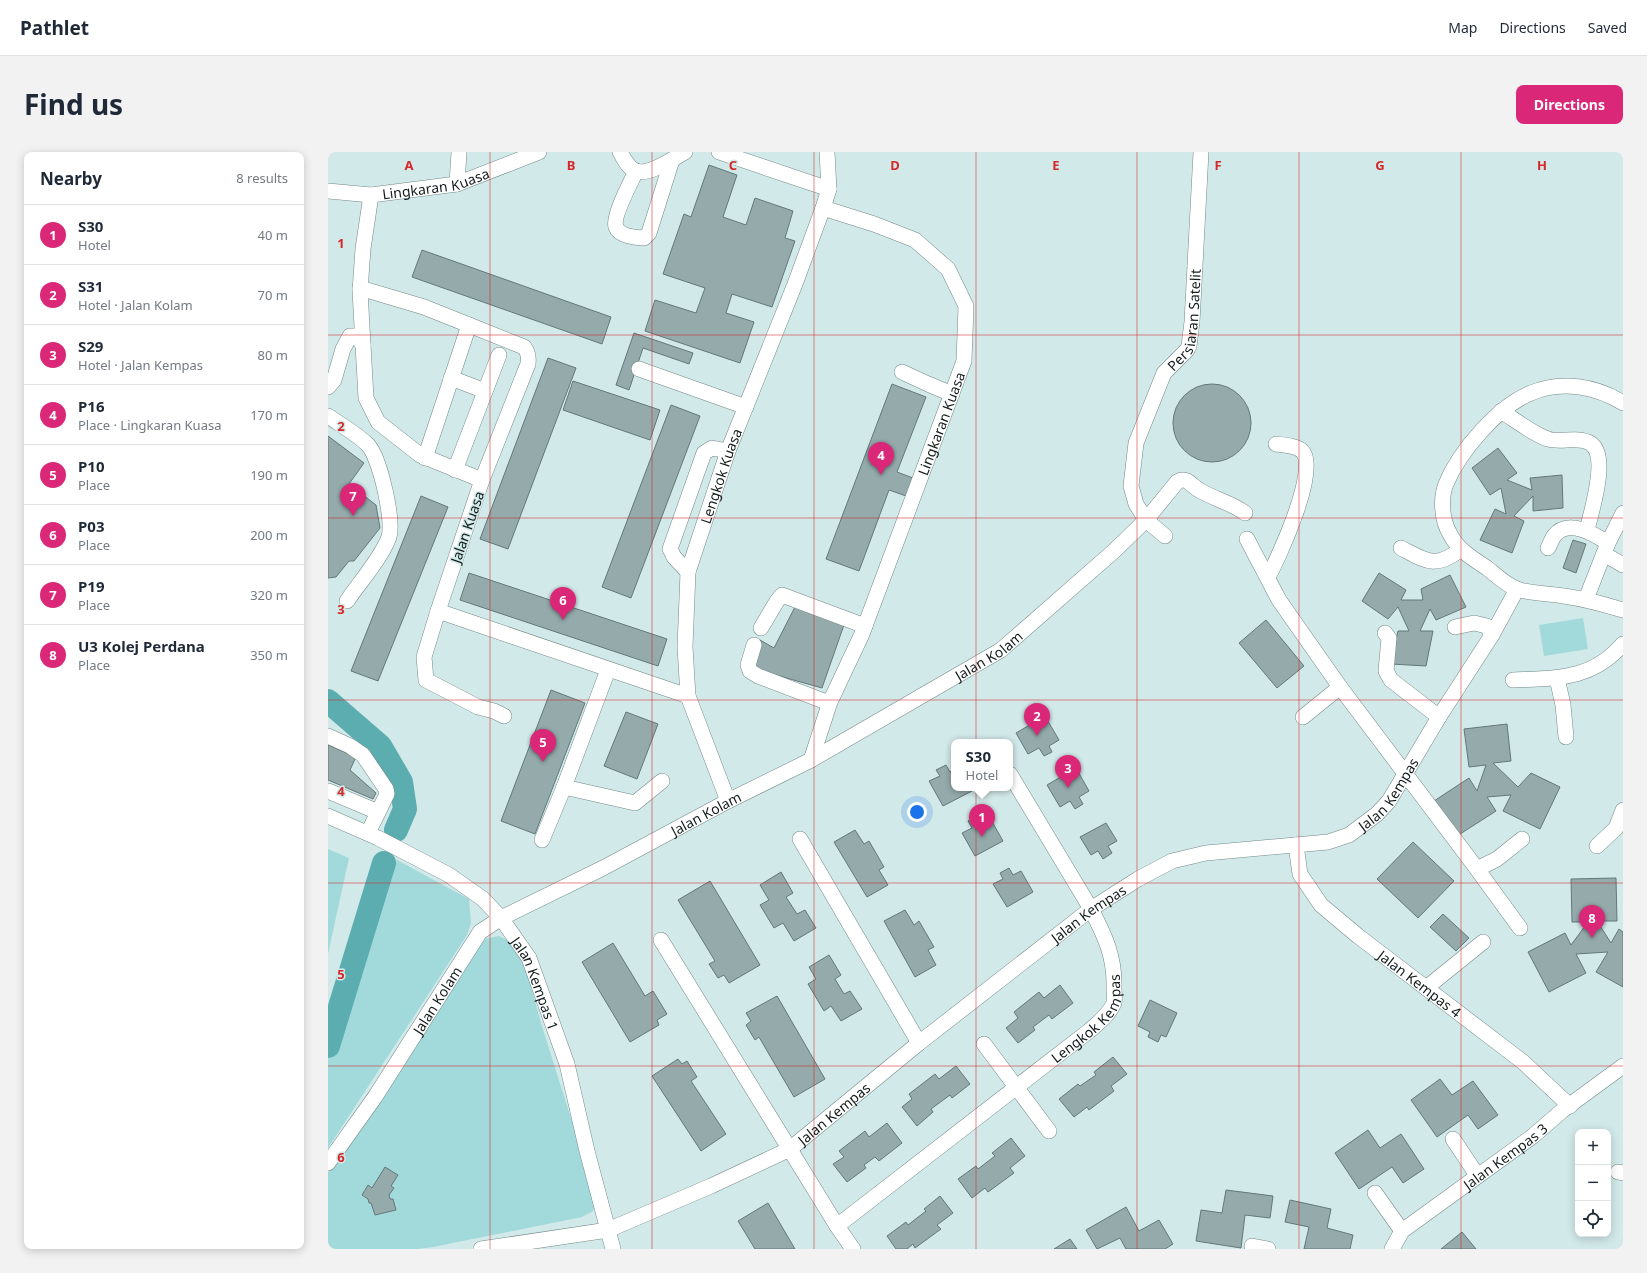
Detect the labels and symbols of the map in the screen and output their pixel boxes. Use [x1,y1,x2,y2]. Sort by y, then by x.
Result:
text: A [405,156,414,174]
text: B [567,156,575,174]
text: C [729,156,737,174]
text: D [890,156,900,174]
text: E [1052,156,1060,174]
text: F [1214,156,1222,174]
text: G [1375,156,1385,174]
text: H [1537,156,1547,174]
street label: Lingkaran Kuasa [381,163,492,203]
text: 1 [337,234,345,252]
street label: Persiaran Satelit [1163,268,1204,374]
street label: Lingkaran Kuasa [913,369,969,478]
text: 2 [337,417,345,435]
street label: Lengkok Kuasa [695,425,746,526]
pin: 4 [868,442,894,475]
pin: 7 [340,483,366,516]
street label: Jalan Kuasa [445,488,488,568]
pin: 6 [550,587,576,620]
text: 3 [337,600,345,618]
street label: Jalan Kolam [950,626,1026,685]
pin: 2 [1024,703,1050,736]
pin: 5 [530,729,556,762]
street label: Jalan Kempas [1352,754,1422,836]
pin: 3 [1055,755,1081,788]
text: 4 [337,782,345,800]
street label: Jalan Kolam [665,787,744,840]
your location [907,802,927,822]
pin: 1 [969,804,995,837]
street label: Jalan Kempas [1045,880,1130,948]
pin: 8 [1579,905,1605,938]
street label: Jalan Kempas 1 [506,931,563,1032]
street label: Jalan Kempas 4 [1373,944,1466,1021]
street label: Jalan Kolam [407,962,465,1039]
text: 5 [337,965,345,983]
street label: Lengkok Kempas [1047,973,1125,1067]
street label: Jalan Kempas [792,1078,874,1150]
street label: Jalan Kempas 3 [1457,1119,1551,1194]
text: 6 [337,1148,345,1166]

